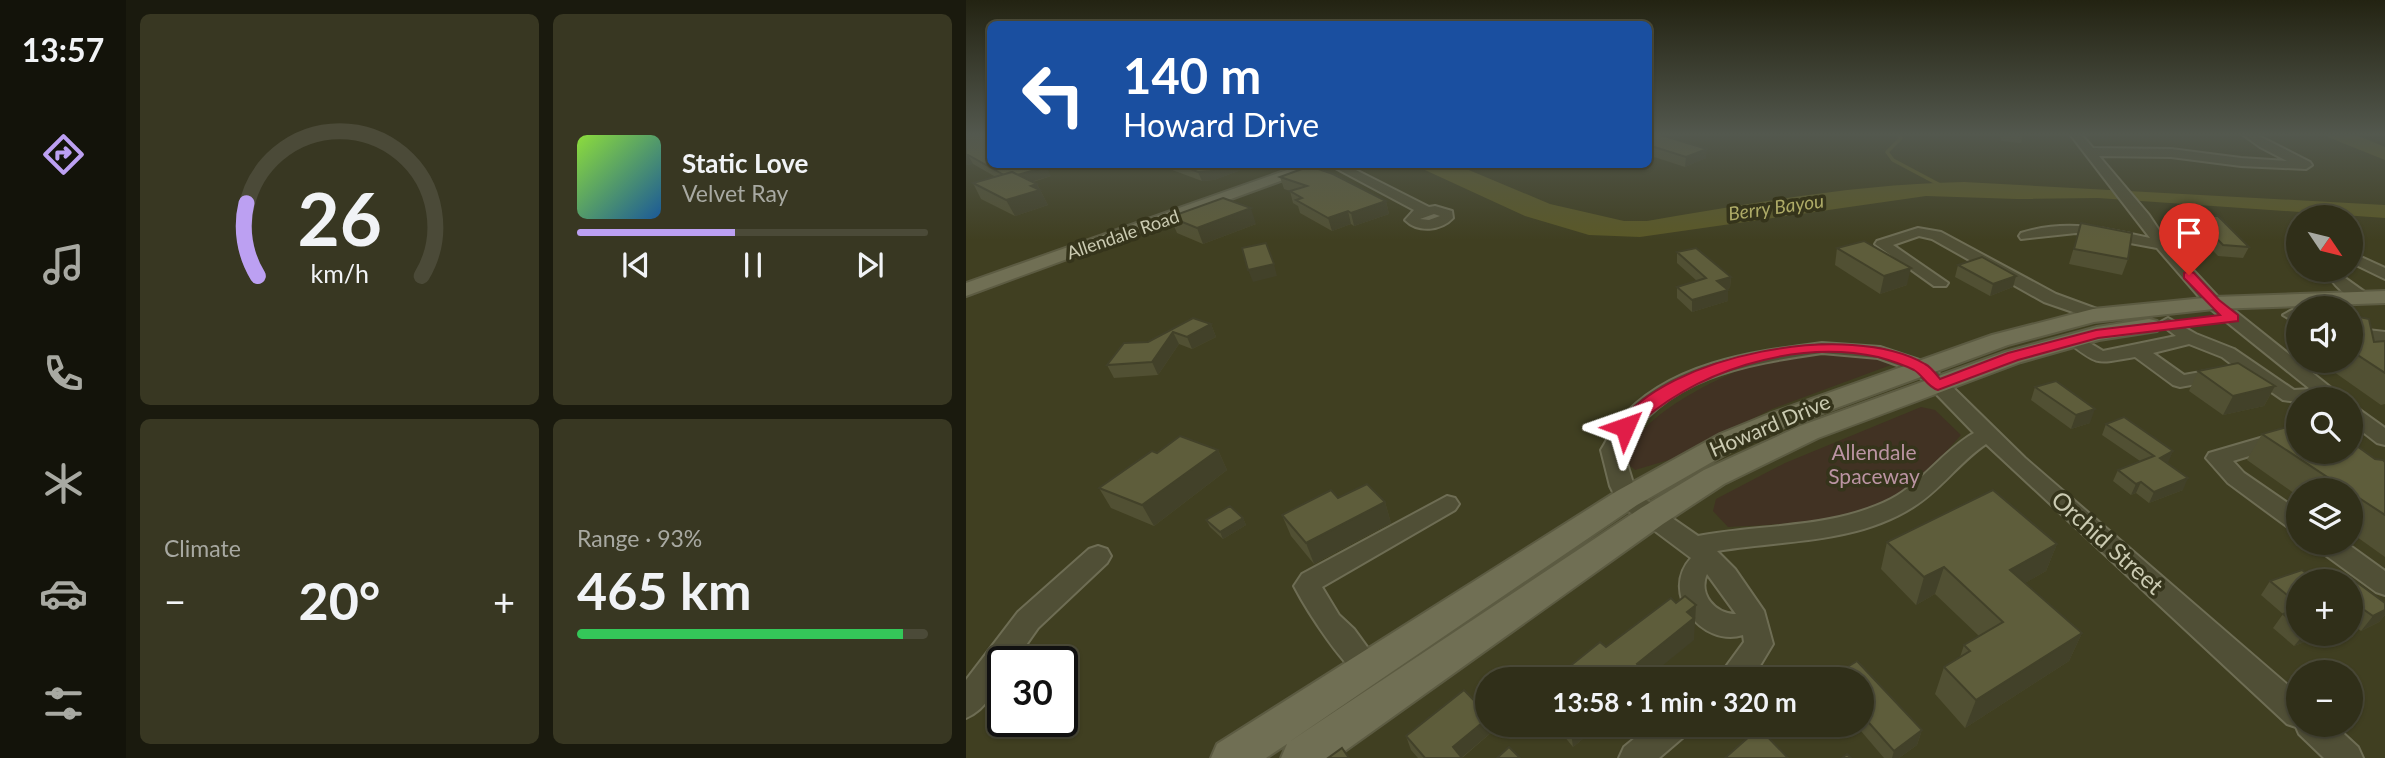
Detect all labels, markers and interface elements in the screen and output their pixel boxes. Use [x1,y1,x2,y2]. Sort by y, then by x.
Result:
text: 13:57 [22,30,104,69]
text: 140 m [1123,46,1261,104]
icon: left [1008,49,1099,140]
text: Howard Drive [1123,105,1319,144]
icon: directions [39,130,88,179]
text: Static Love [682,147,809,179]
text: 26 [297,174,382,262]
text: Velvet Ray [682,179,788,207]
water label: Berry Bayou [1727,188,1825,225]
pin [2159,203,2219,275]
street label: Allendale Road [1064,205,1182,264]
north arrow [2286,205,2362,282]
map controls [2286,205,2363,737]
icon: arrive [2170,214,2208,252]
icon: music [39,240,88,289]
icon: previous [617,246,655,284]
icon: pause [734,246,772,284]
icon: next [851,246,889,284]
text: km/h [310,258,369,288]
button: sound [2286,296,2363,373]
icon: phone [39,349,88,398]
button: search [2286,387,2363,464]
street label: Howard Drive [1705,388,1834,461]
position arrow [1588,390,1662,464]
park label: Allendale Spaceway [1828,439,1920,488]
icon: climate [39,459,88,508]
button: layers [2286,478,2363,555]
street label: Orchid Street [2046,484,2170,600]
text: Range · 93% [577,524,702,552]
text: Climate [164,534,241,562]
text: 465 km [577,559,751,621]
icon: car [39,569,88,618]
text: 20° [299,569,380,631]
button: + [2286,569,2363,646]
text: − [164,578,186,624]
text: + [493,578,515,624]
speed limit sign: 30 [987,646,1078,737]
button: − [2286,660,2363,737]
icon: filters [39,679,88,728]
text: 13:58 · 1 min · 320 m [1552,686,1797,718]

